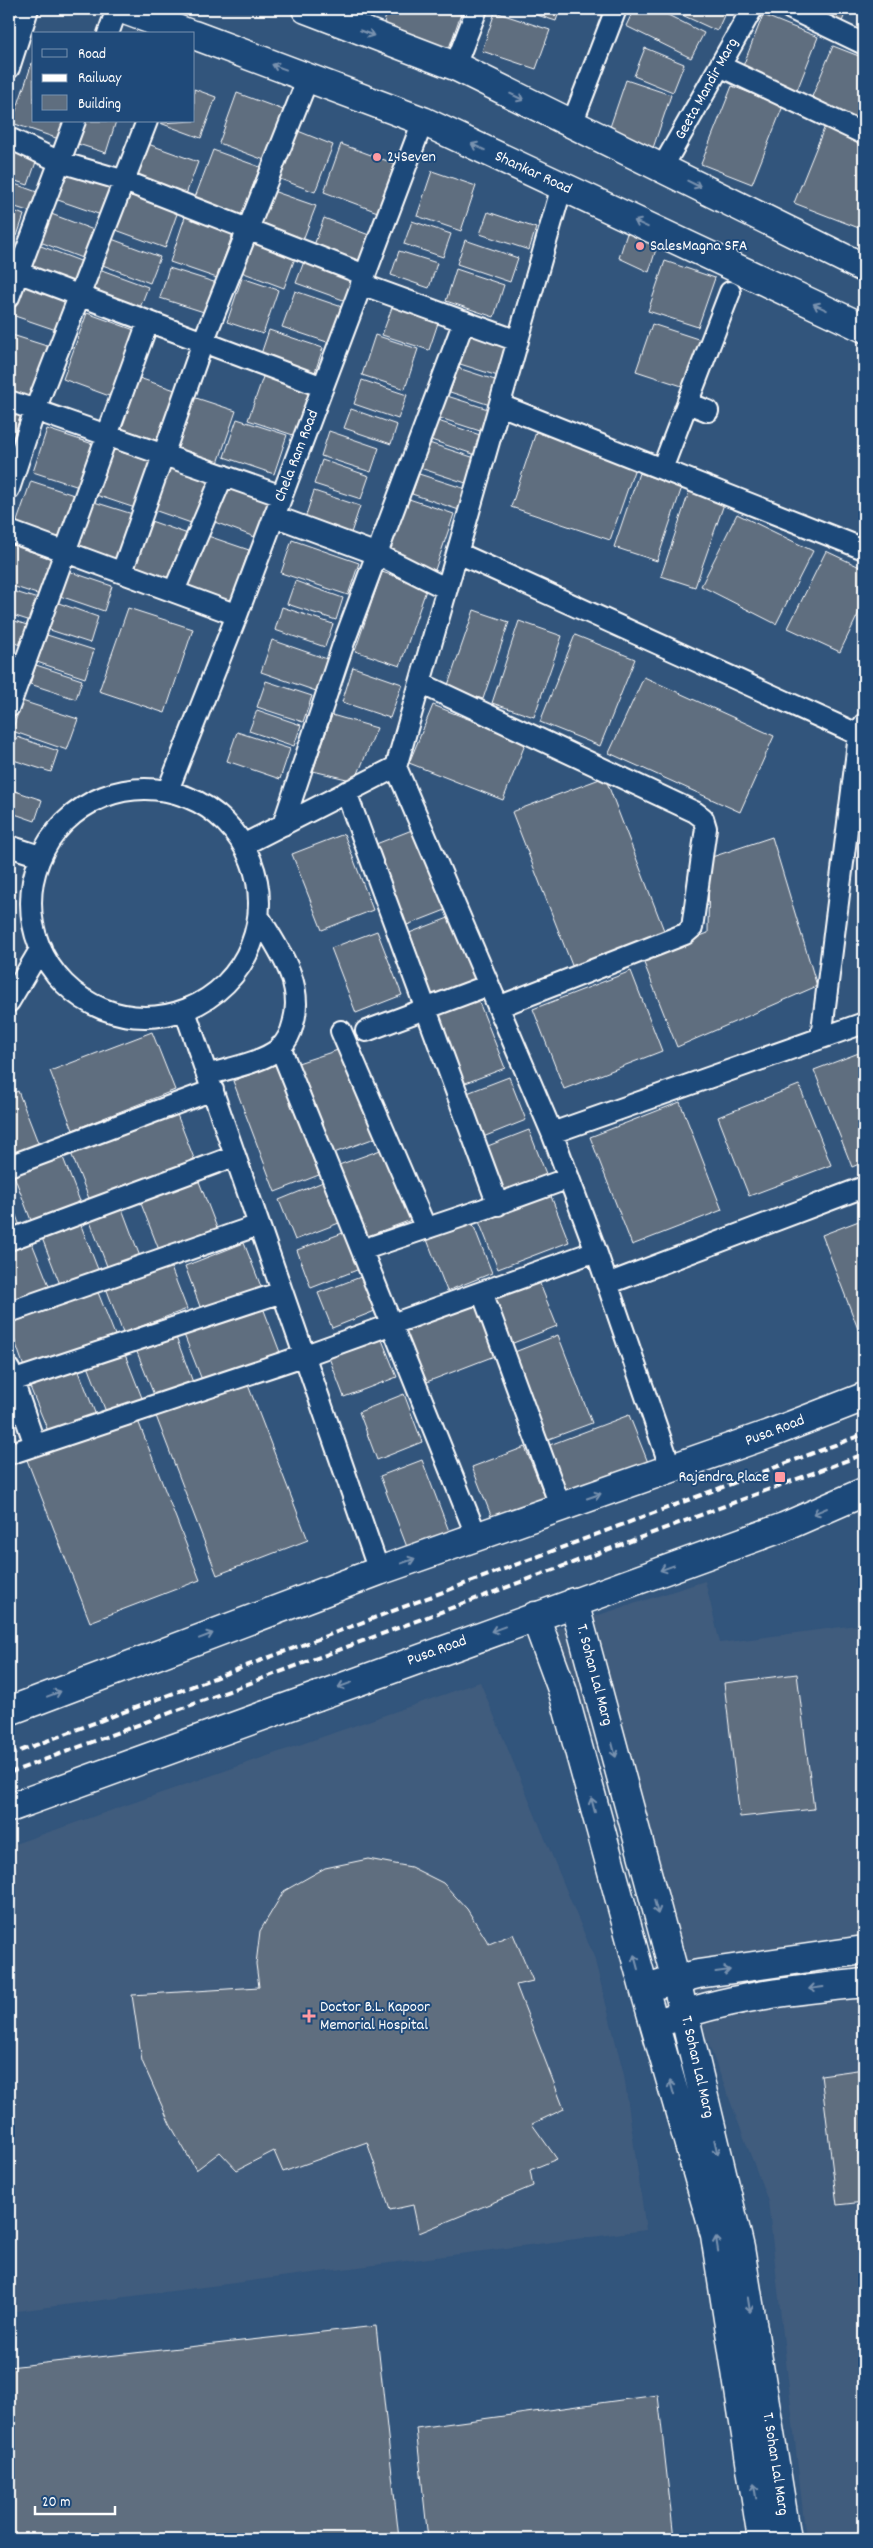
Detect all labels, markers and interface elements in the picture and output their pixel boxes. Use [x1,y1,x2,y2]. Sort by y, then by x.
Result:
one-way arrow [360,29,375,38]
legend [32,32,195,122]
street label: Geeta Mandir Marg [669,34,745,144]
text: Road [78,44,106,66]
one-way arrow [272,62,287,71]
text: Railway [78,68,122,90]
one-way arrow [509,92,524,102]
text: Building [78,94,121,116]
one-way arrow [471,142,486,152]
street label: Shankar Road [491,145,575,201]
place label: 24Seven [387,146,436,169]
marker: 24Seven [371,151,383,163]
one-way arrow [686,180,701,189]
one-way arrow [634,218,649,228]
place label: SalesMagna SFA [650,235,748,258]
marker: SalesMagna SFA [634,240,646,252]
one-way arrow [813,302,828,312]
street label: Chela Ram Road [269,407,325,505]
street label: Pusa Road [742,1409,808,1453]
place label: Rajendra Place [678,1466,769,1489]
marker: Rajendra Place [773,1470,787,1484]
one-way arrow [586,1491,601,1500]
one-way arrow [812,1508,827,1517]
one-way arrow [399,1556,415,1565]
one-way arrow [660,1564,676,1573]
street label: T. Sohan Lal Marg [569,1622,619,1728]
one-way arrow [491,1625,506,1634]
street label: Pusa Road [404,1630,470,1672]
one-way arrow [198,1631,213,1641]
one-way arrow [338,1681,354,1690]
one-way arrow [46,1689,62,1698]
one-way arrow [609,1742,619,1758]
one-way arrow [588,1797,598,1813]
one-way arrow [651,1899,661,1915]
one-way arrow [631,1954,641,1970]
one-way arrow [715,1965,731,1975]
one-way arrow [808,1983,824,1993]
place label: Doctor B.L. Kapoor Memorial Hospital [320,1996,430,2037]
marker: Doctor B.L. Kapoor Memorial Hospital [302,2009,316,2023]
street label: T. Sohan Lal Marg [674,2014,720,2120]
one-way arrow [667,2080,677,2096]
one-way arrow [712,2138,721,2154]
one-way arrow [711,2236,721,2252]
one-way arrow [745,2297,755,2313]
street label: T. Sohan Lal Marg [755,2411,795,2517]
scale bar [35,2483,115,2515]
one-way arrow [749,2483,759,2499]
text: 20 m [42,2492,70,2514]

